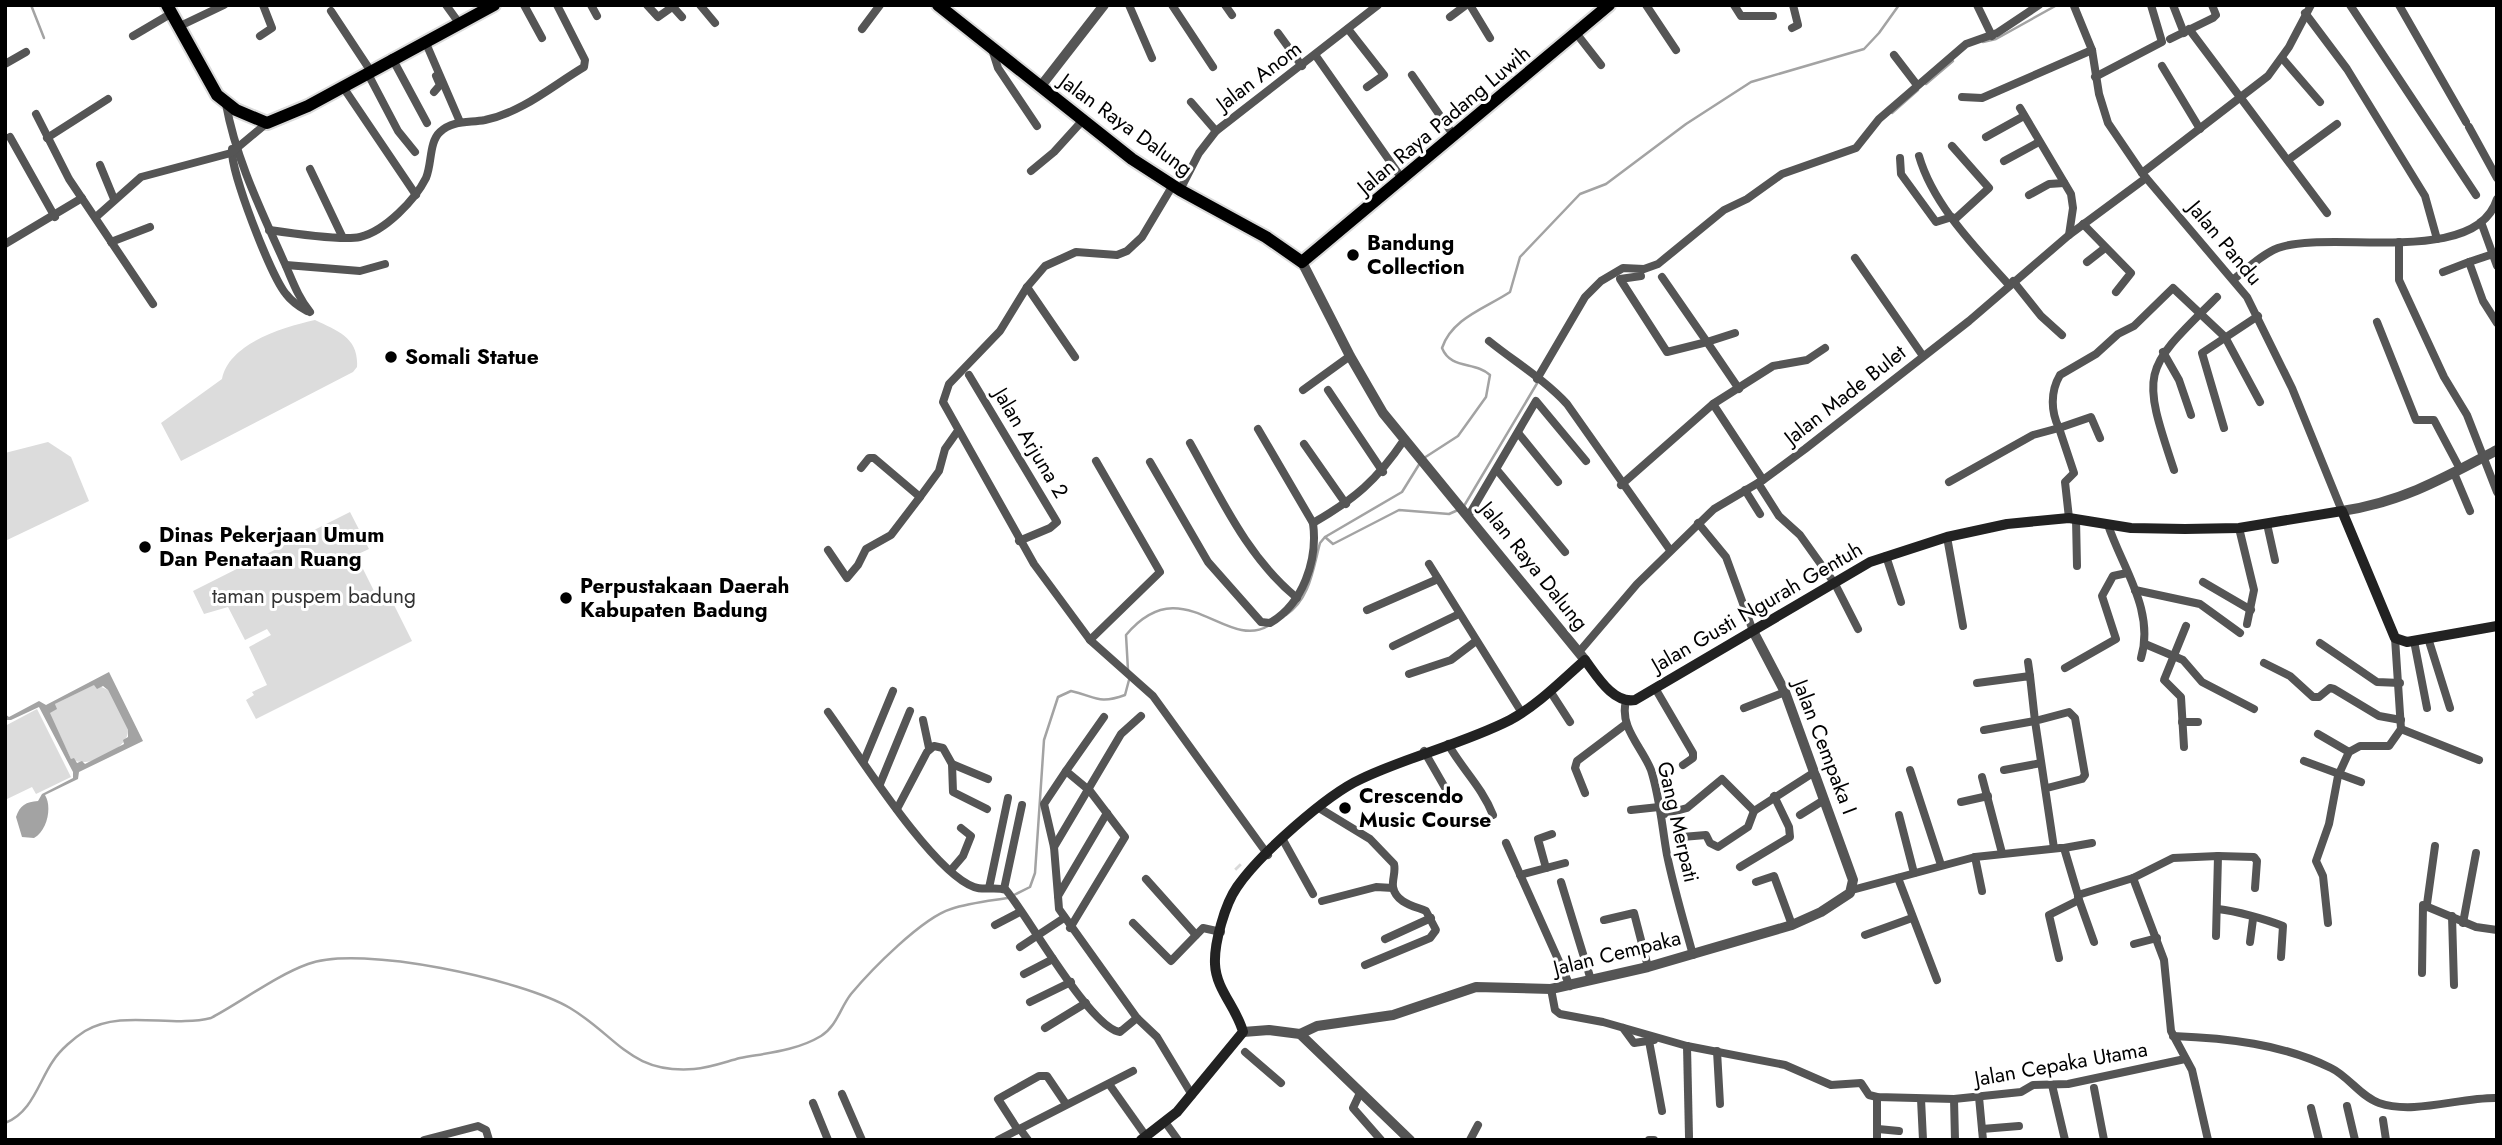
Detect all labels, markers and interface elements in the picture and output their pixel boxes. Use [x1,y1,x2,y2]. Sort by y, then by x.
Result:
street label: Jalan Anom [1208,34,1308,120]
street label: Jalan Raya Padang Luwih [1349,38,1537,203]
street label: Jalan Raya Dalung [1051,65,1199,184]
street label: Jalan Pandu [2179,192,2269,292]
place label: Bandung Collection [1367,228,1465,282]
marker: Bandung Collection [1345,247,1361,263]
street label: Jalan Made Bulet [1775,338,1912,454]
place label: Somali Statue [405,342,539,372]
marker: Somali Statue [383,349,399,365]
street label: Jalan Arjuna 2 [985,380,1076,504]
street label: Jalan Raya Dalung [1471,493,1595,637]
place label: Dinas Pekerjaan Umum Dan Penataan Ruang [159,520,384,574]
street label: Jalan Gusti Ngurah Gentuh [1643,534,1868,681]
marker: Dinas Pekerjaan Umum Dan Penataan Ruang [137,539,153,555]
place label: Perpustakaan Daerah Kabupaten Badung [580,571,790,625]
park label: taman puspem badung [212,581,416,611]
marker: Perpustakaan Daerah Kabupaten Badung [558,590,574,606]
street label: Jalan Cempaka I [1785,673,1864,819]
street label: Gang Merpati [1650,759,1706,885]
place label: Crescendo Music Course [1359,781,1491,835]
marker: Crescendo Music Course [1337,800,1353,816]
street label: Jalan Cempaka [1547,923,1684,984]
street label: Jalan Cepaka Utama [1969,1034,2150,1094]

